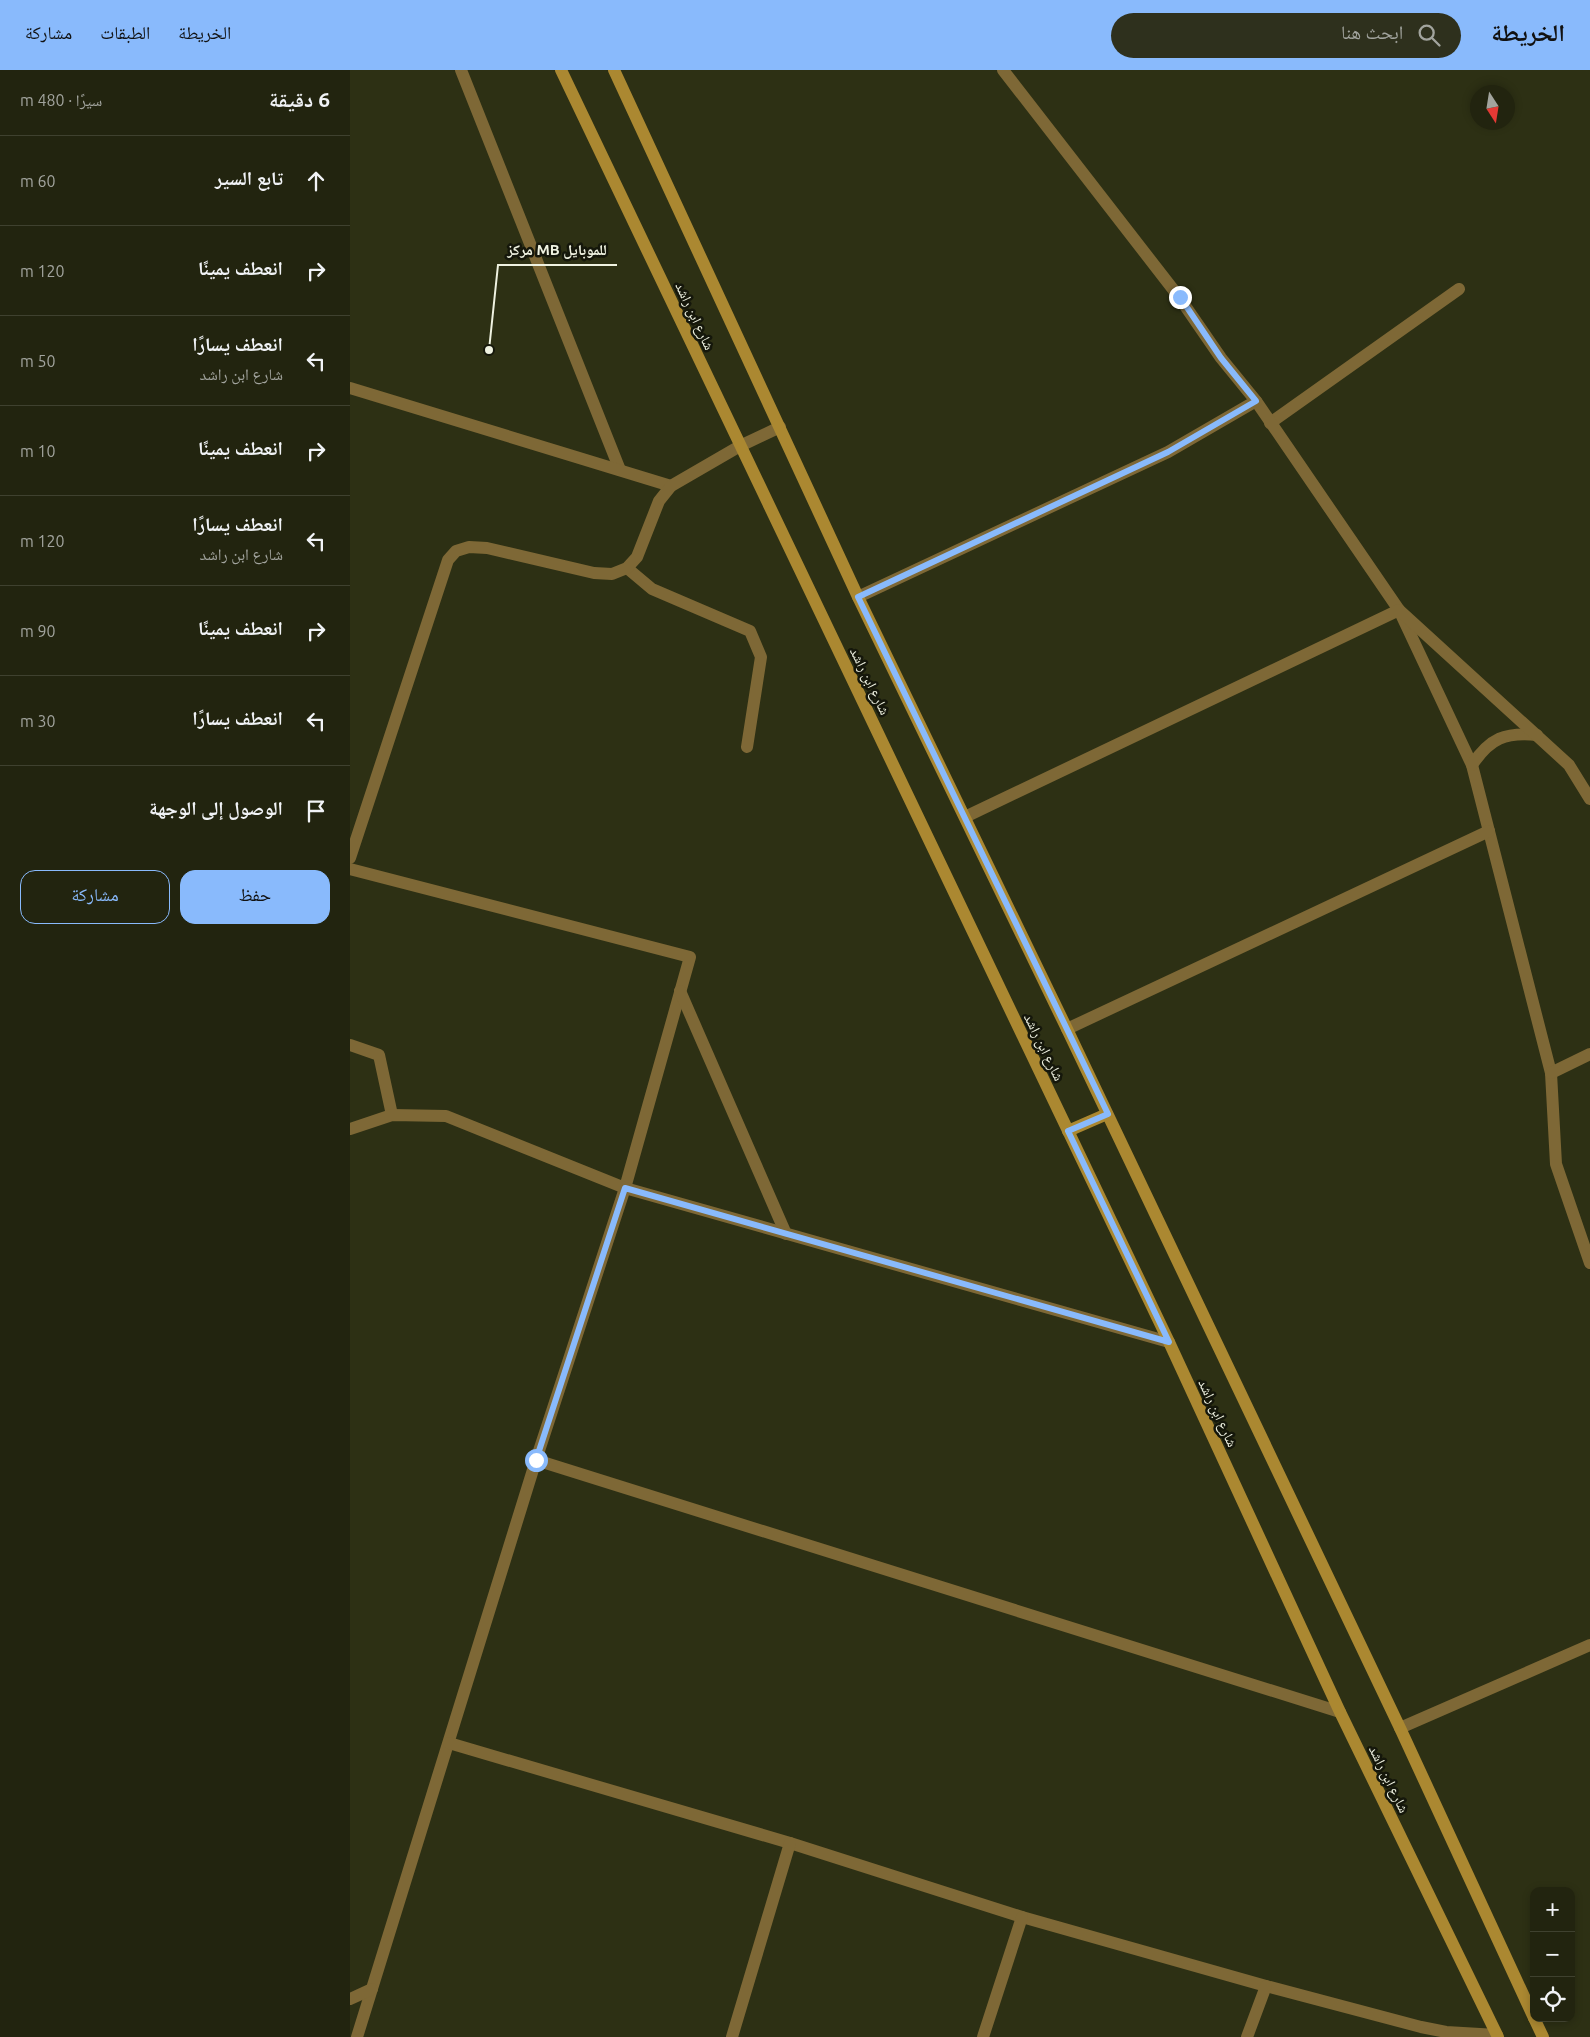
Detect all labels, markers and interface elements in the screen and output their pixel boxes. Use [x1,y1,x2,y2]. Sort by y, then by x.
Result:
search box [1111,13,1461,58]
text: الخريطة [1491,19,1565,46]
text: ابحث هنا [1341,21,1403,43]
icon: search [1415,21,1443,49]
text: مشاركة [25,22,72,42]
text: الطبقات [100,22,150,42]
text: الخريطة [178,22,231,42]
north arrow [1470,85,1515,130]
text: 6 دقيقة [269,87,330,111]
text: سيرًا · 480 m [20,91,102,109]
text: تابع السير [215,167,283,189]
icon: ahead [302,167,330,195]
text: 60 m [20,172,56,190]
callout: مركز MB للموبايل [498,235,617,265]
text: مركز MB للموبايل [506,241,607,259]
text: انعطف يمينًا [198,257,283,279]
icon: right [302,257,330,285]
text: 120 m [20,262,65,280]
street label: شارع ابن راشد [671,280,718,353]
route end [1169,286,1192,309]
text: انعطف يسارًا [192,333,283,355]
icon: left [302,347,330,375]
text: 50 m [20,352,56,370]
text: شارع ابن راشد [200,365,283,383]
text: انعطف يمينًا [198,437,283,459]
icon: right [302,437,330,465]
text: 10 m [20,442,56,460]
text: انعطف يسارًا [192,513,283,535]
icon: left [302,527,330,555]
text: 120 m [20,532,65,550]
text: شارع ابن راشد [200,545,283,563]
text: انعطف يمينًا [198,617,283,639]
icon: right [302,617,330,645]
text: 90 m [20,622,56,640]
street label: شارع ابن راشد [845,645,893,718]
text: انعطف يسارًا [192,707,283,729]
icon: left [302,707,330,735]
text: 30 m [20,712,56,730]
text: الوصول إلى الوجهة [149,797,283,819]
icon: arrive [302,797,330,825]
button: مشاركة [20,870,170,924]
button: حفظ [180,870,330,924]
street label: شارع ابن راشد [1019,1011,1067,1084]
street label: شارع ابن راشد [1194,1377,1241,1450]
route start [525,1449,548,1472]
street label: شارع ابن راشد [1364,1743,1412,1816]
map controls [1530,1887,1575,2022]
button: + [1530,1887,1575,1932]
button: − [1530,1932,1575,1977]
button: locate [1530,1977,1575,2022]

